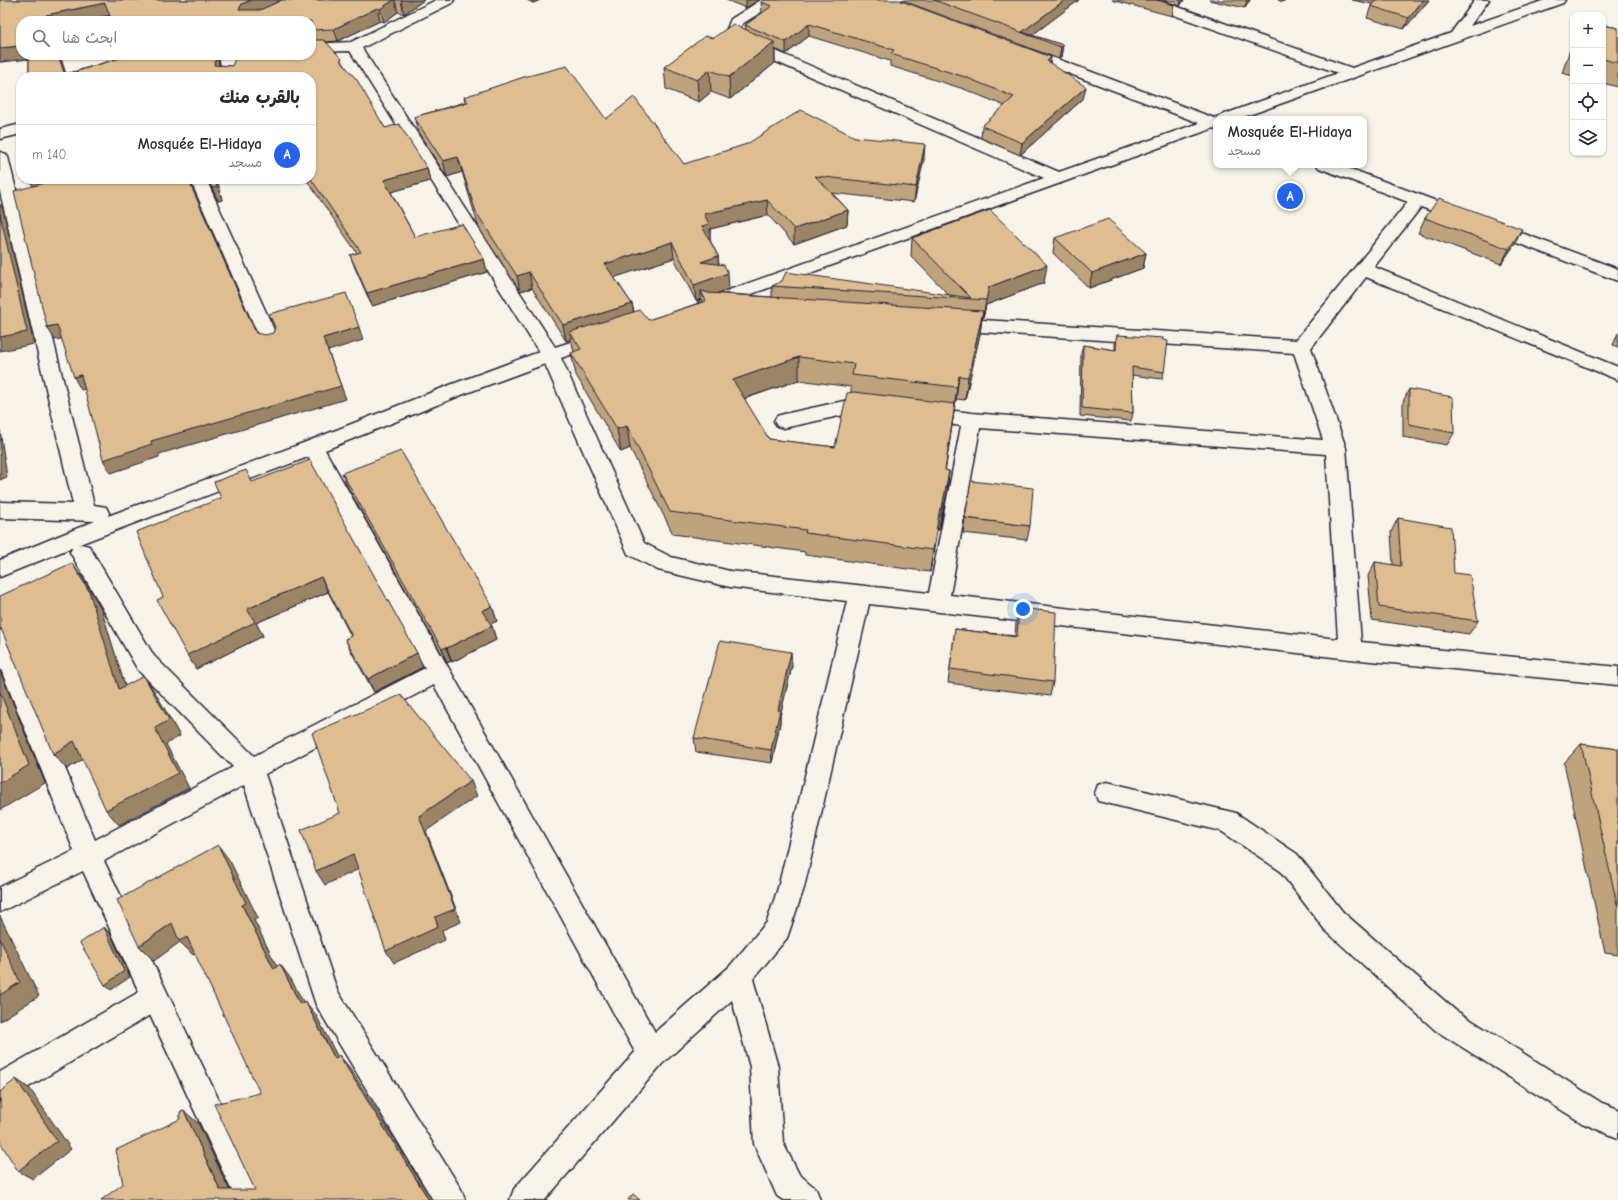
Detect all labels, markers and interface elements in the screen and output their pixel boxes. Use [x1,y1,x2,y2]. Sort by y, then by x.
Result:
map controls [1570,12,1606,156]
button: + [1570,12,1606,48]
search box [16,16,316,60]
icon: search [30,27,52,49]
text: ابحث هنا [62,29,117,47]
button: − [1570,48,1606,84]
button: locate [1570,84,1606,120]
text: بالقرب منك [219,88,300,107]
popup [1213,116,1367,168]
button: layers [1570,120,1606,156]
text: Mosquée El-Hidaya [1228,123,1352,141]
text: Mosquée El-Hidaya [138,135,262,153]
text: مسجد [1228,143,1261,158]
text: 140 m [32,147,66,162]
text: A [283,147,291,162]
text: مسجد [229,155,262,170]
pin: A [1277,181,1303,211]
your location [1013,599,1033,619]

